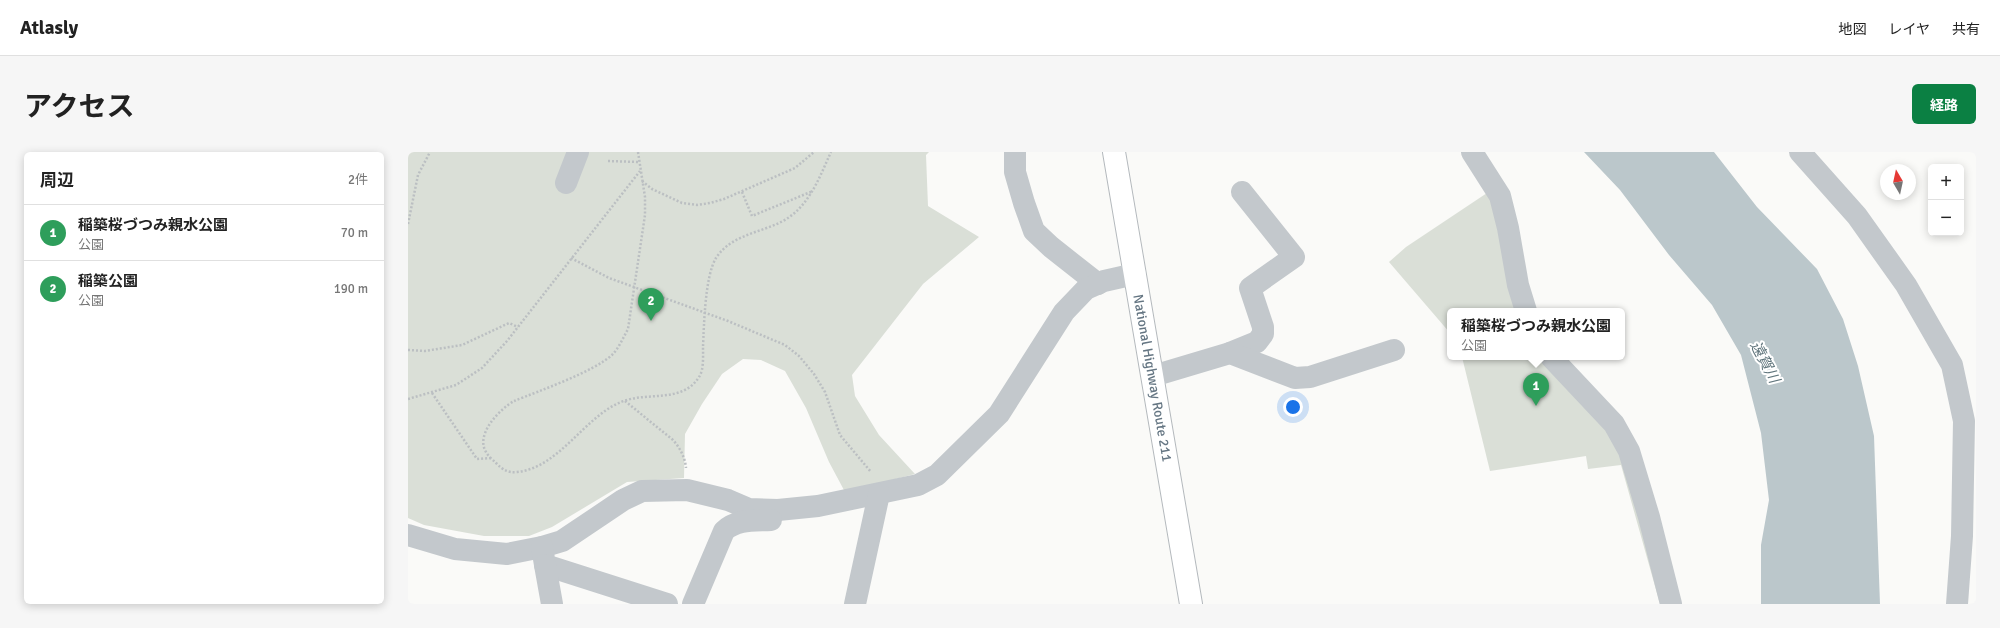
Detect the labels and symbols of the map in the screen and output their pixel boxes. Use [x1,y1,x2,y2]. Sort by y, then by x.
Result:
north arrow [1880,164,1916,200]
pin: 2 [638,288,664,321]
street label: National Highway Route 211 [1129,293,1176,463]
water label: 遠賀川 [1746,338,1784,388]
pin: 1 [1523,373,1549,406]
your location [1283,397,1303,417]

